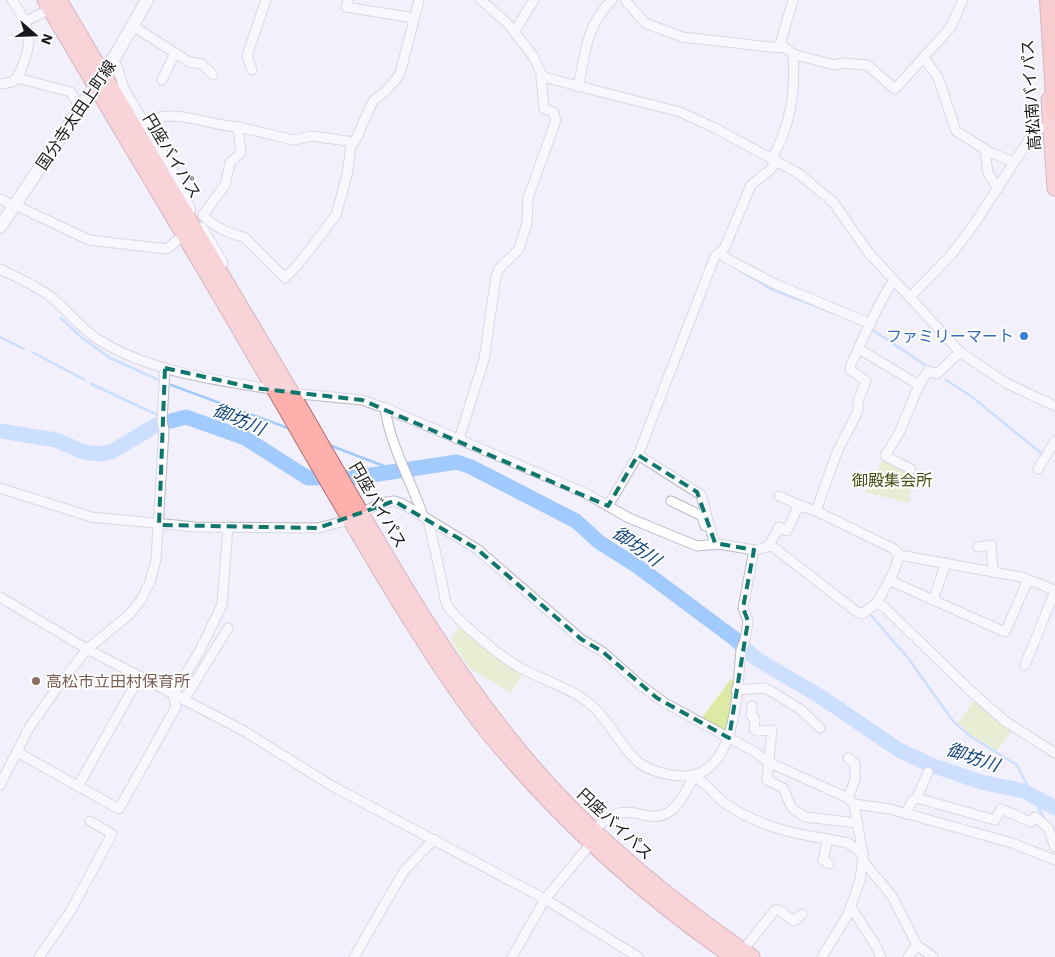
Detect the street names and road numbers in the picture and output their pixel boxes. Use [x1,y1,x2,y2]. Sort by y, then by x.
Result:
street label: 高松南バイパス [1018,39,1044,151]
street label: 国分寺太田上町線 [32,57,120,173]
street label: 円座バイパス [139,110,205,202]
street label: 円座バイパス [346,459,410,551]
street label: 円座バイパス [574,784,656,864]

